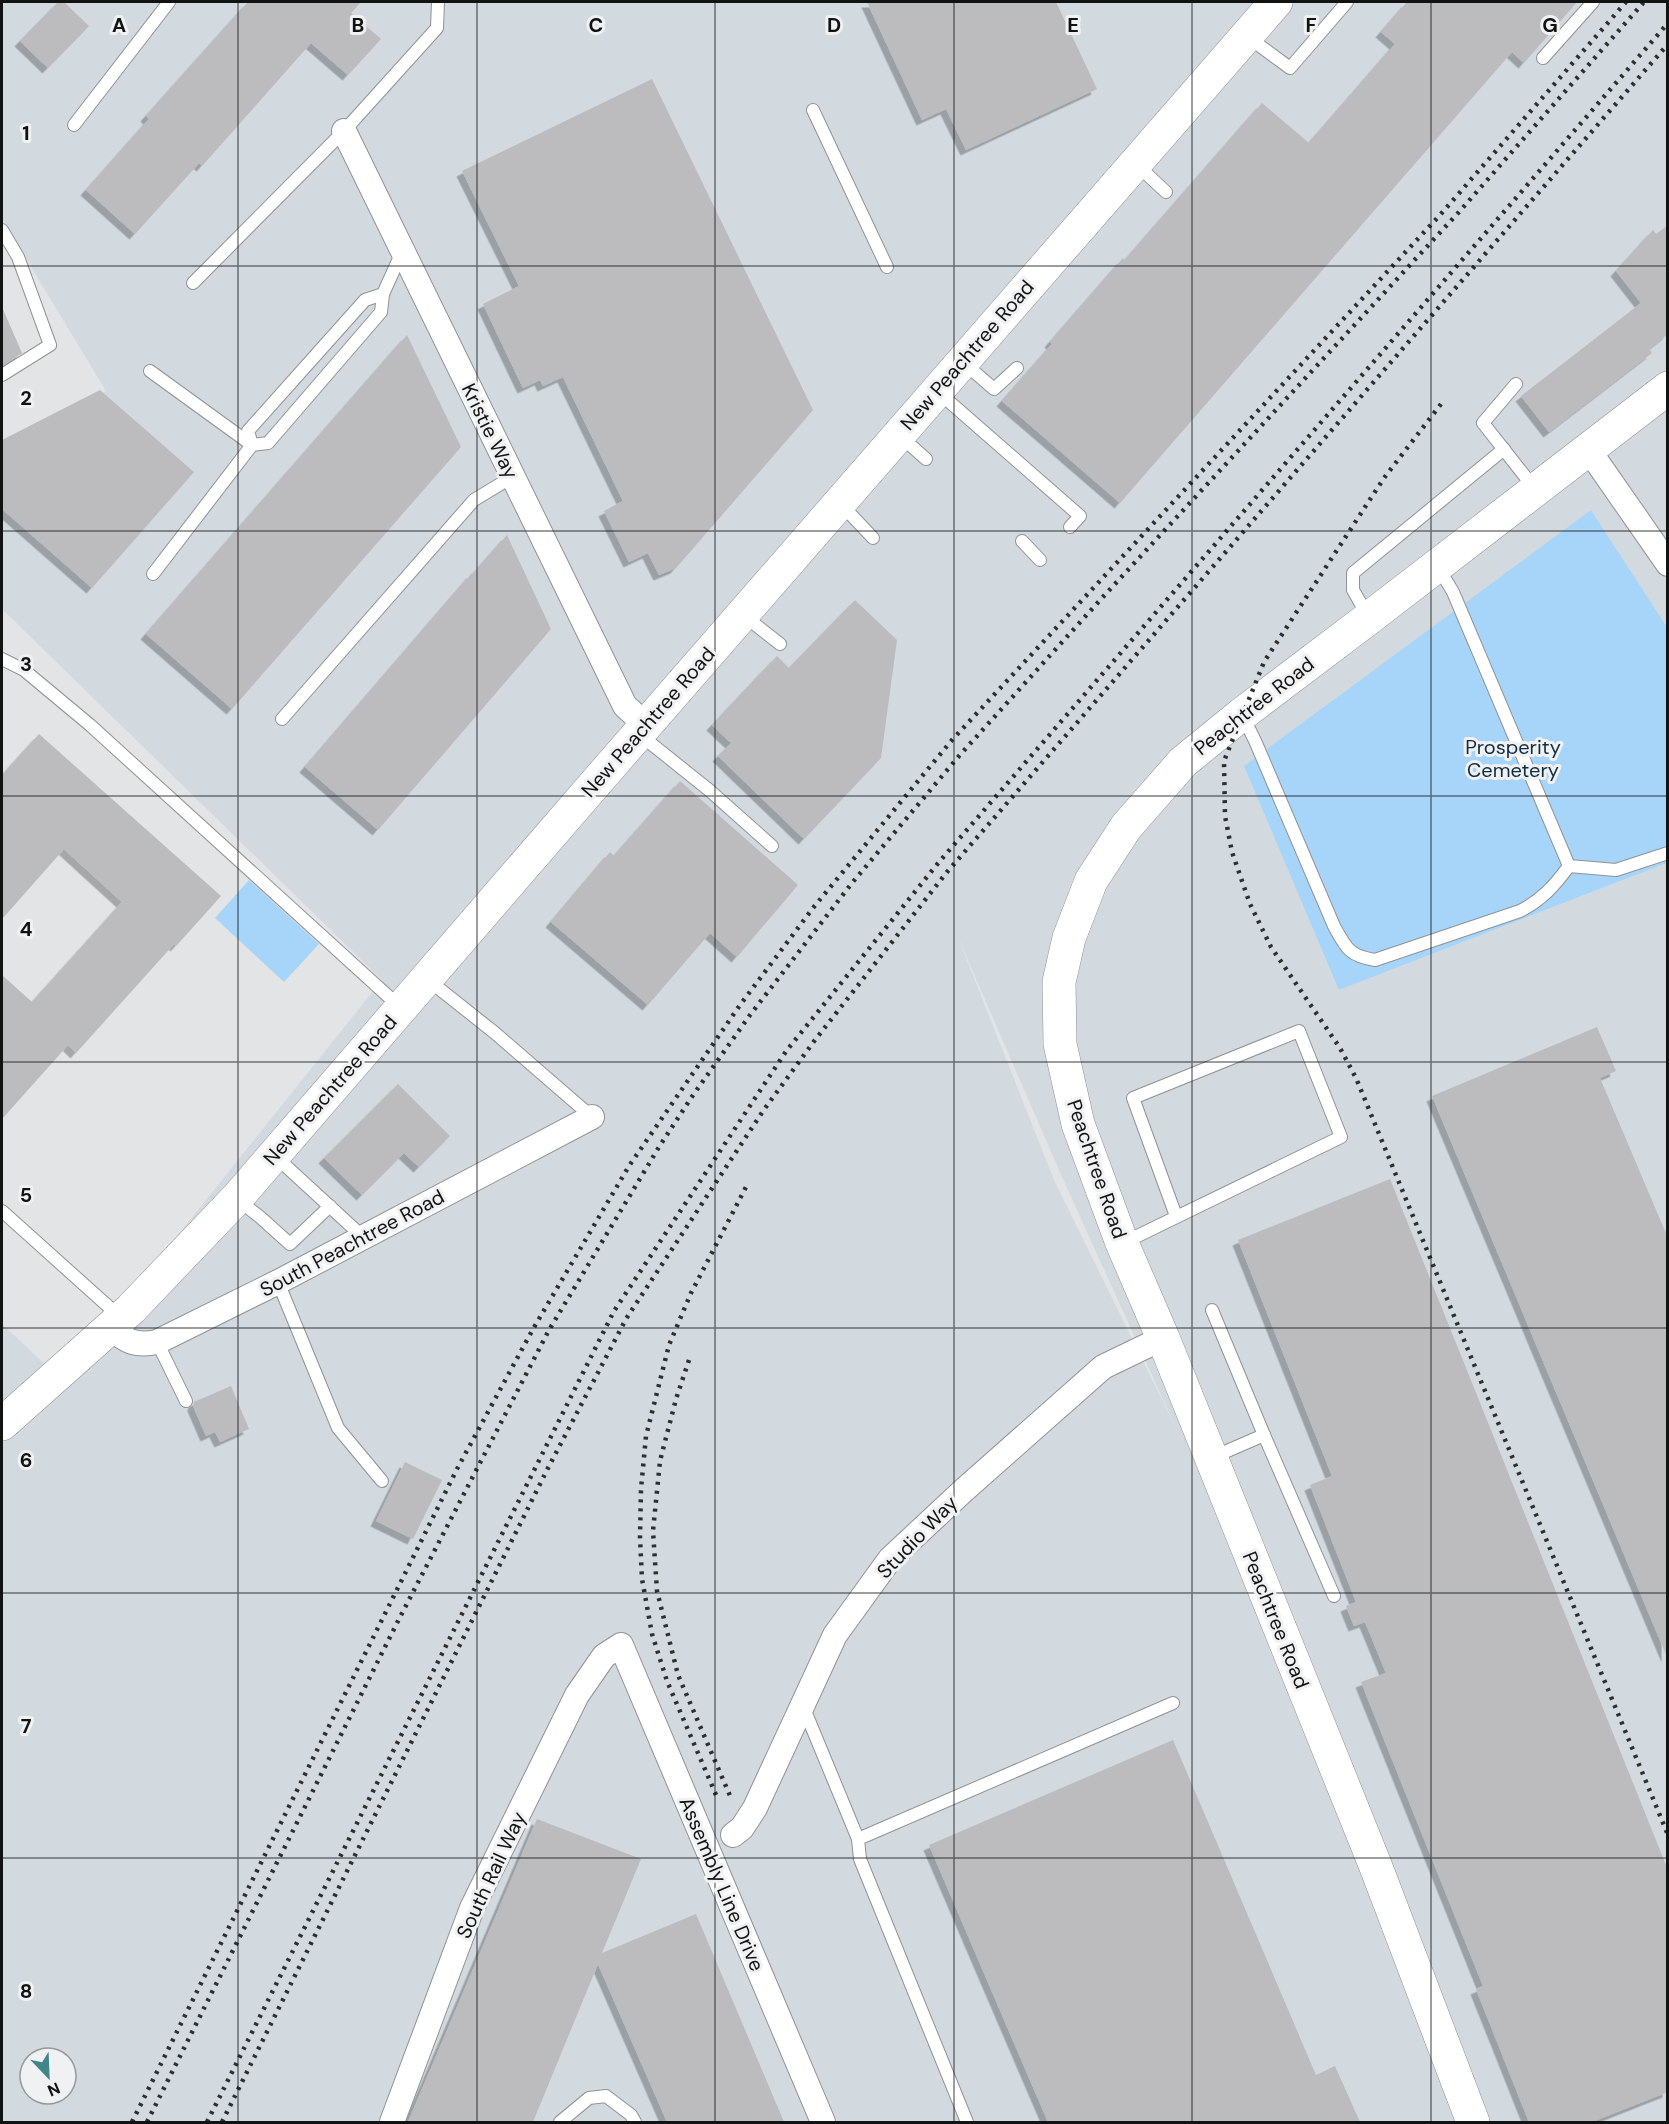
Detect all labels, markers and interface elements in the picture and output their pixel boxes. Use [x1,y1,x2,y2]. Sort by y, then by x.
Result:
text: A [112,12,126,38]
text: B [352,12,364,38]
text: C [589,12,603,38]
text: D [827,12,841,38]
text: E [1067,12,1079,38]
text: F [1305,12,1317,38]
text: G [1542,12,1558,38]
text: 1 [22,120,30,146]
street label: New Peachtree Road [895,274,1039,436]
street label: Kristie Way [456,379,524,483]
text: 2 [20,385,32,411]
street label: New Peachtree Road [576,641,720,803]
text: 3 [20,651,32,677]
street label: Peachtree Road [1189,651,1319,761]
park label: Prosperity Cemetery [1465,734,1561,783]
text: 4 [20,916,33,942]
street label: New Peachtree Road [258,1009,402,1171]
street label: Peachtree Road [1061,1096,1133,1242]
text: 5 [20,1182,32,1208]
street label: South Peachtree Road [255,1183,449,1303]
text: 6 [20,1447,32,1473]
street label: Studio Way [871,1490,963,1584]
street label: Peachtree Road [1237,1548,1315,1692]
text: 7 [21,1713,32,1739]
street label: Assembly Line Drive [674,1793,770,1975]
street label: South Rail Way [450,1808,532,1942]
text: 8 [20,1978,32,2004]
north arrow [18,2046,78,2106]
text: N [44,2077,63,2101]

